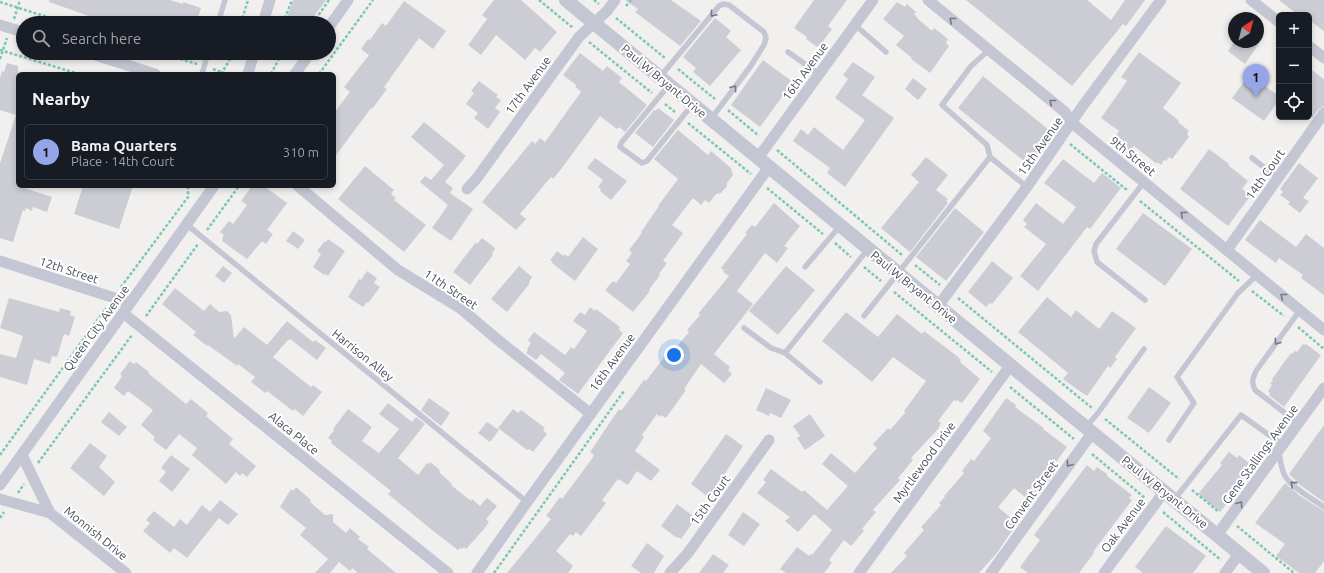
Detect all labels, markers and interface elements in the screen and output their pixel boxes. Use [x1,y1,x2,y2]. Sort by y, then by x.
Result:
one-way arrow [711,9,718,16]
north arrow [1228,12,1264,48]
map controls [1276,12,1312,120]
button: + [1276,12,1312,48]
search box [16,16,336,60]
one-way arrow [949,17,957,24]
icon: search [30,27,52,49]
text: Search here [62,30,141,47]
street label: 16th Avenue [780,40,830,102]
street label: Paul W Bryant Drive [619,42,709,120]
button: − [1276,48,1312,84]
street label: 17th Avenue [503,54,553,116]
pin: 1 [1243,64,1269,97]
button: locate [1276,84,1312,120]
one-way arrow [729,85,736,92]
text: Nearby [32,89,90,108]
one-way arrow [1050,100,1057,107]
street label: 15th Avenue [1015,114,1065,178]
street label: 9th Street [1108,134,1159,178]
text: Bama Quarters [71,137,177,154]
text: 1 [42,145,50,159]
text: 310 m [283,145,319,159]
street label: 14th Court [1243,146,1287,202]
text: Place · 14th Court [71,154,174,168]
one-way arrow [1180,211,1187,218]
street label: Paul W Bryant Drive [868,248,960,326]
street label: 12th Street [38,254,100,286]
street label: 11th Street [422,266,480,312]
street label: Queen City Avenue [60,283,132,373]
one-way arrow [1280,294,1288,301]
street label: Harrison Alley [330,326,396,384]
street label: 16th Avenue [587,331,637,393]
one-way arrow [1274,338,1282,345]
your location [664,345,684,365]
street label: Gene Stallings Avenue [1220,402,1300,506]
street label: Alaca Place [266,409,322,457]
street label: Myrtlewood Drive [890,419,958,505]
street label: Paul W Bryant Drive [1119,453,1211,531]
street label: Convent Street [1002,458,1060,532]
one-way arrow [1067,460,1074,467]
street label: 15th Court [688,472,733,527]
one-way arrow [1291,482,1298,489]
street label: Oak Avenue [1098,495,1148,555]
one-way arrow [1235,501,1242,508]
street label: Monnish Drive [62,504,130,562]

